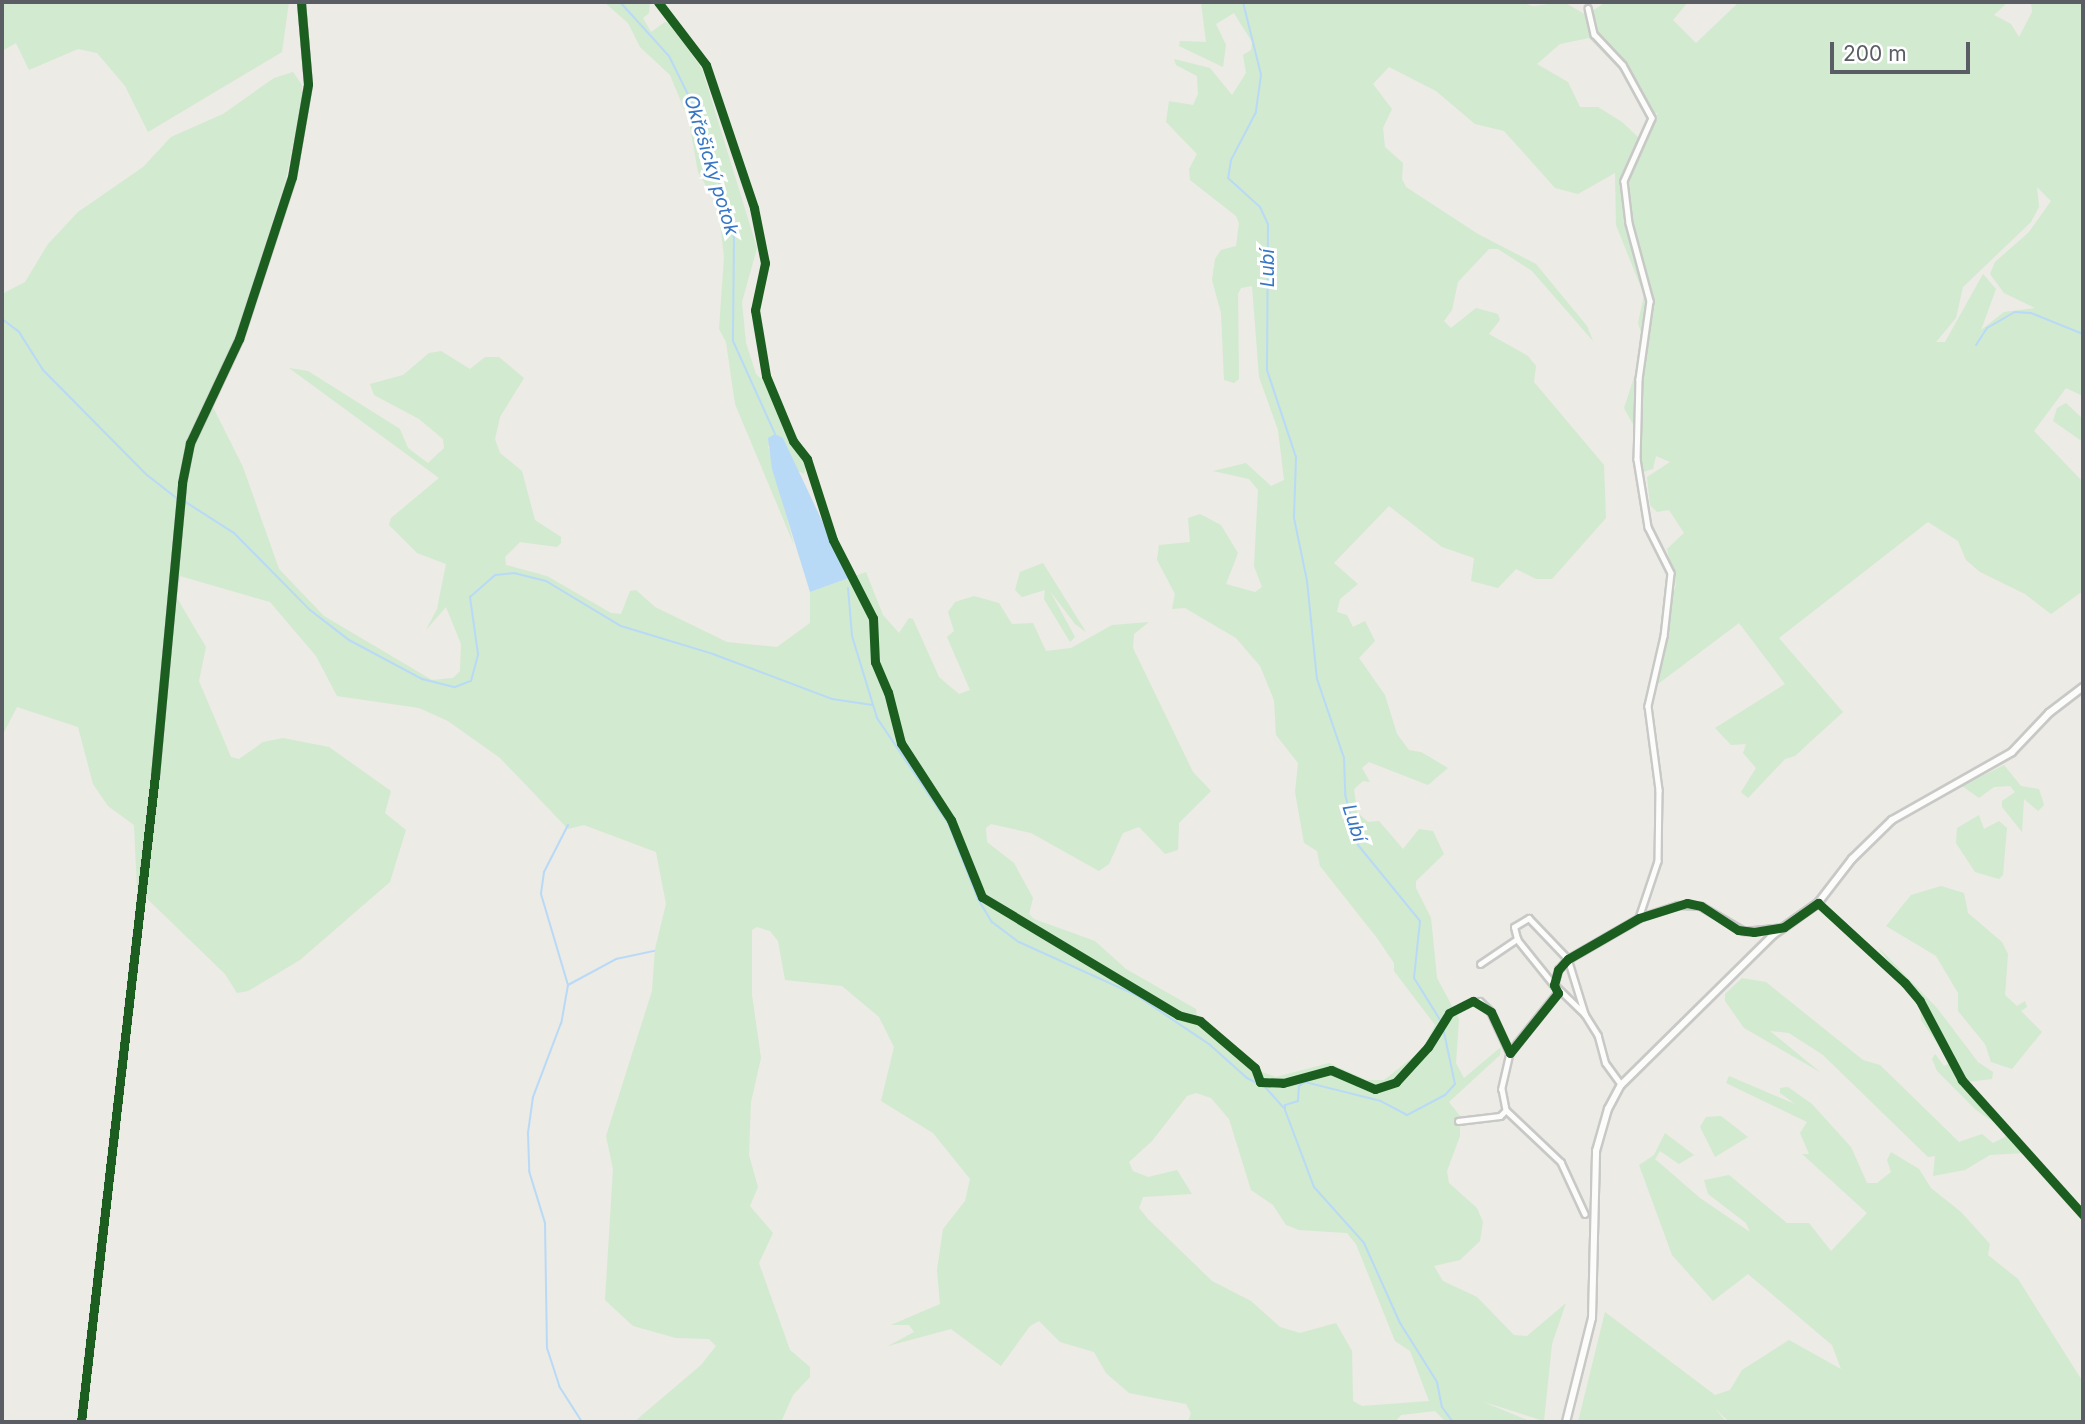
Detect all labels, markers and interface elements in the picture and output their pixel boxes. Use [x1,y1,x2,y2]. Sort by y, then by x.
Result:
scale bar [1833,28,1973,72]
text: 200 m [1843,41,1907,66]
water label: Okřešický potok [679,92,743,238]
water label: Lubí [1257,249,1279,287]
water label: Lubí [1337,801,1371,845]

